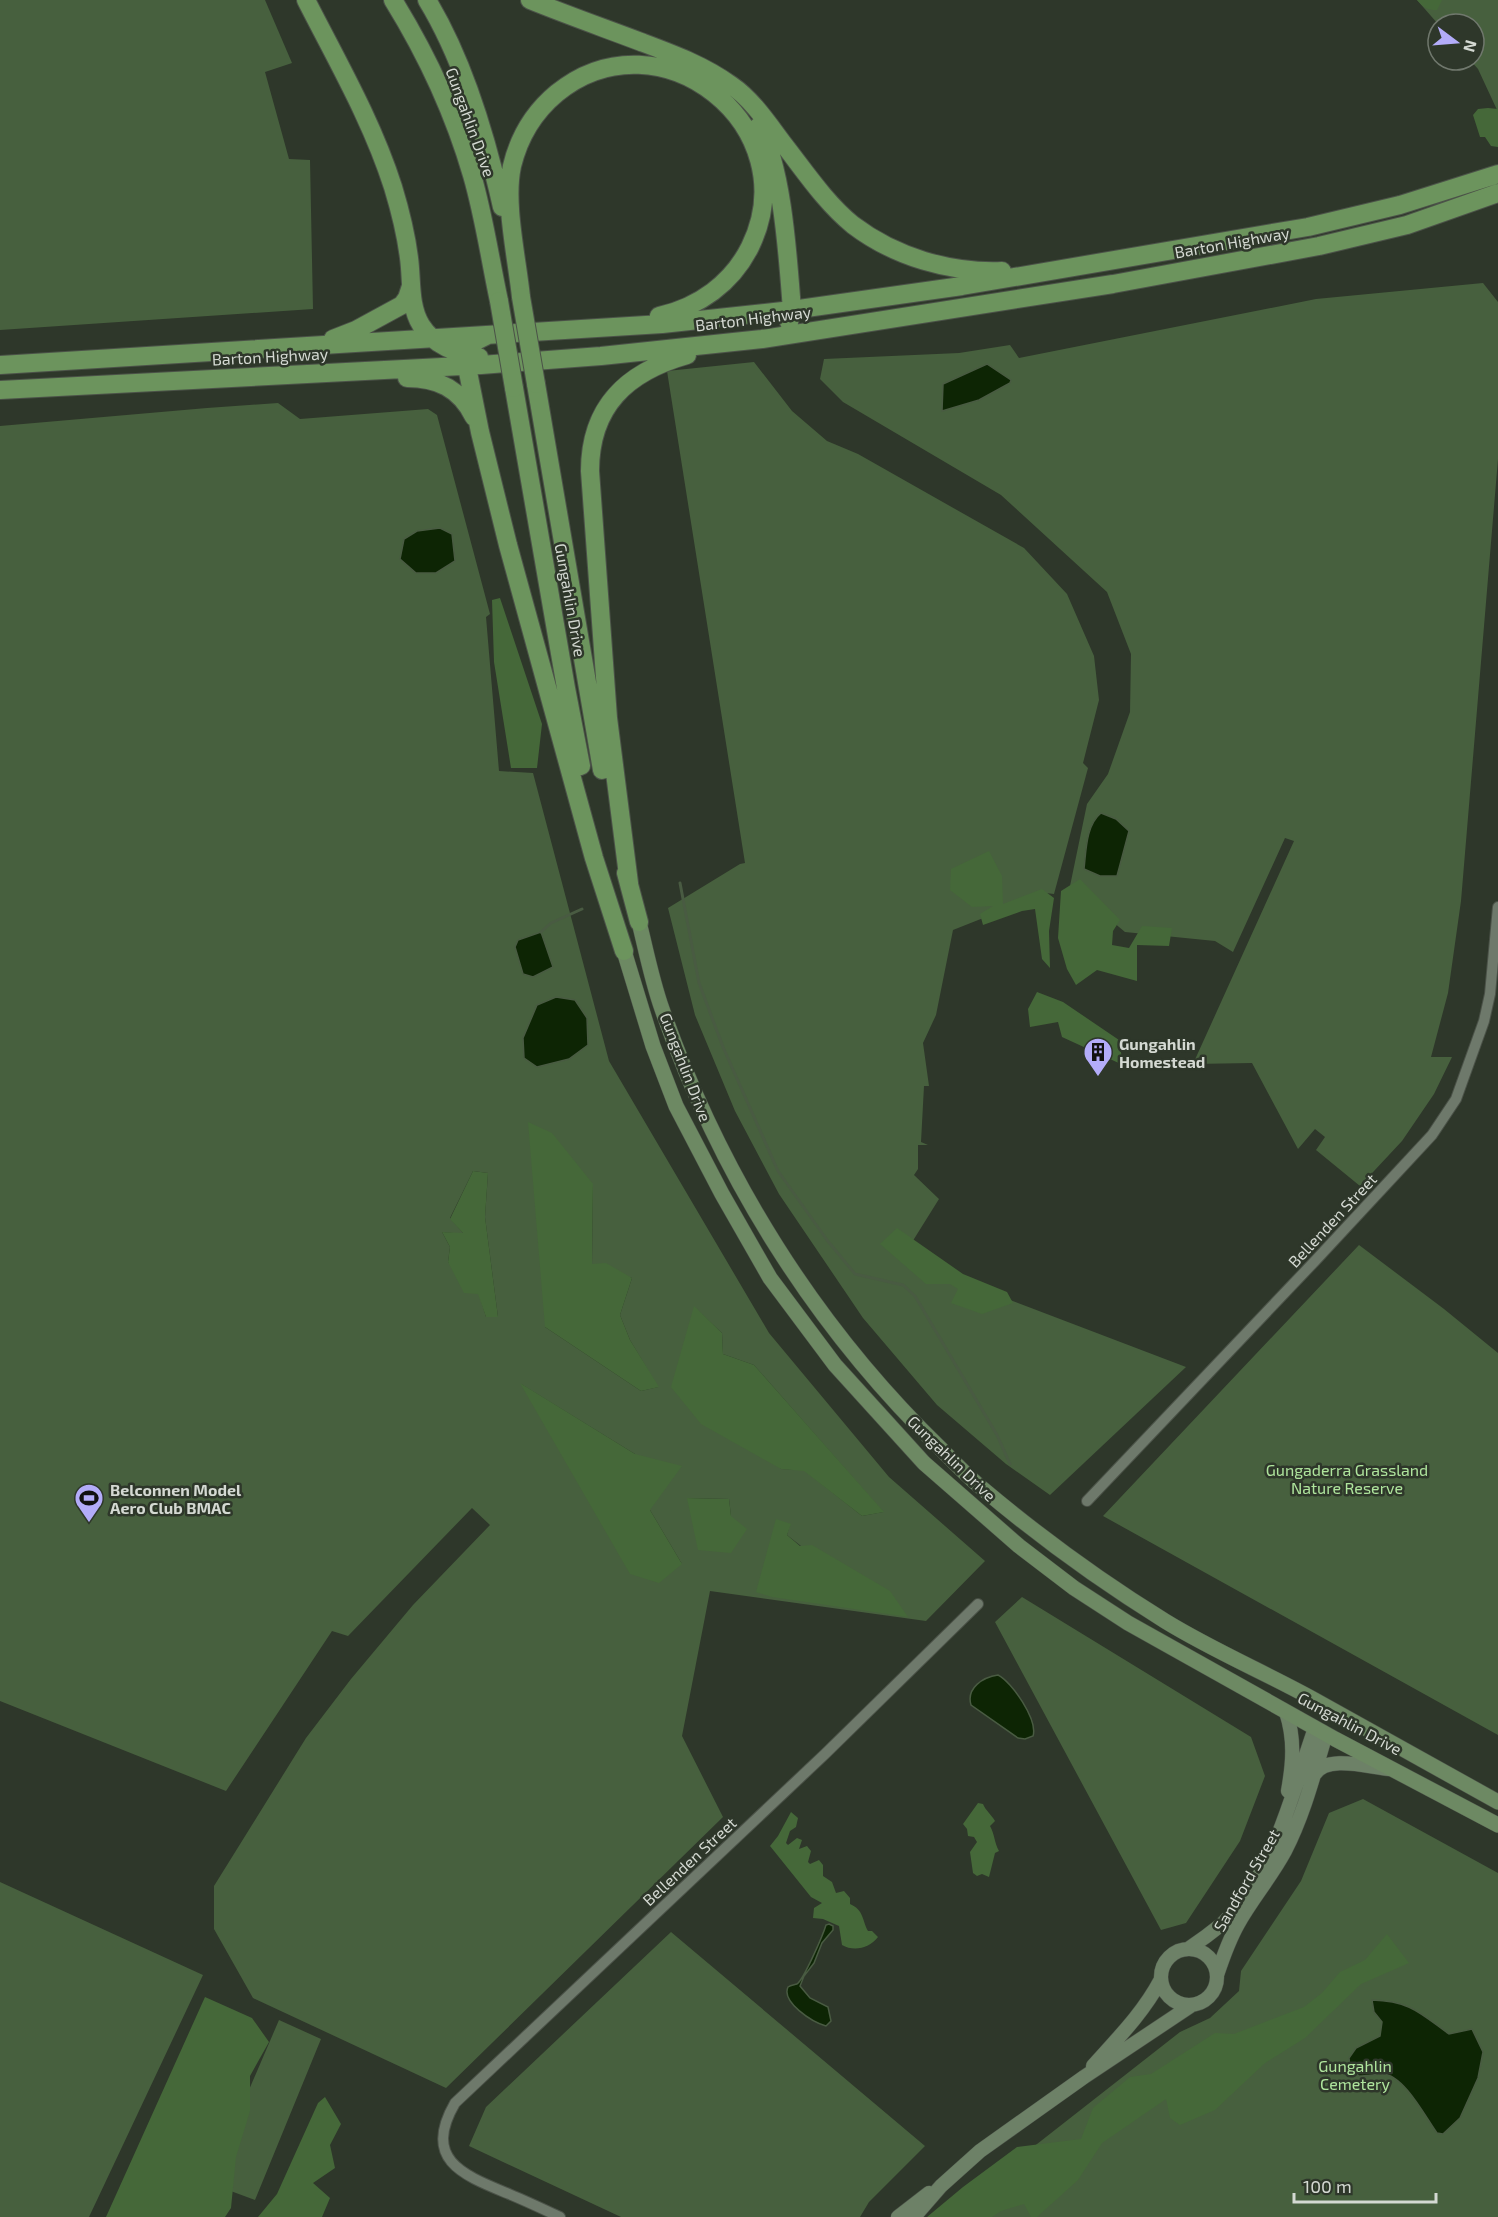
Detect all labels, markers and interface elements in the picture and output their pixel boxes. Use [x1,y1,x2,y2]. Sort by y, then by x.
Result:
north arrow [1426,12,1486,72]
text: N [1460,38,1482,54]
street label: Gungahlin Drive [442,65,500,179]
street label: Barton Highway [1173,222,1292,261]
street label: Barton Highway [694,301,812,335]
street label: Barton Highway [211,343,329,369]
street label: Gungahlin Drive [552,542,590,658]
street label: Gungahlin Drive [657,1010,715,1124]
place label: Gungahlin Homestead [1119,1034,1205,1071]
building icon: Gungahlin Homestead [1082,1036,1114,1078]
street label: Bellenden Street [1284,1169,1380,1271]
street label: Gungahlin Drive [904,1411,1000,1505]
park label: Gungaderra Grassland Nature Reserve [1266,1460,1428,1497]
place label: Belconnen Model Aero Club BMAC [110,1480,242,1517]
sports icon: Belconnen Model Aero Club BMAC [73,1482,105,1524]
street label: Gungahlin Drive [1295,1688,1405,1758]
street label: Bellenden Street [638,1813,740,1909]
street label: Sandford Street [1209,1826,1283,1934]
park label: Gungahlin Cemetery [1318,2056,1392,2093]
scale bar [1294,2166,1436,2204]
text: 100 m [1303,2175,1352,2197]

